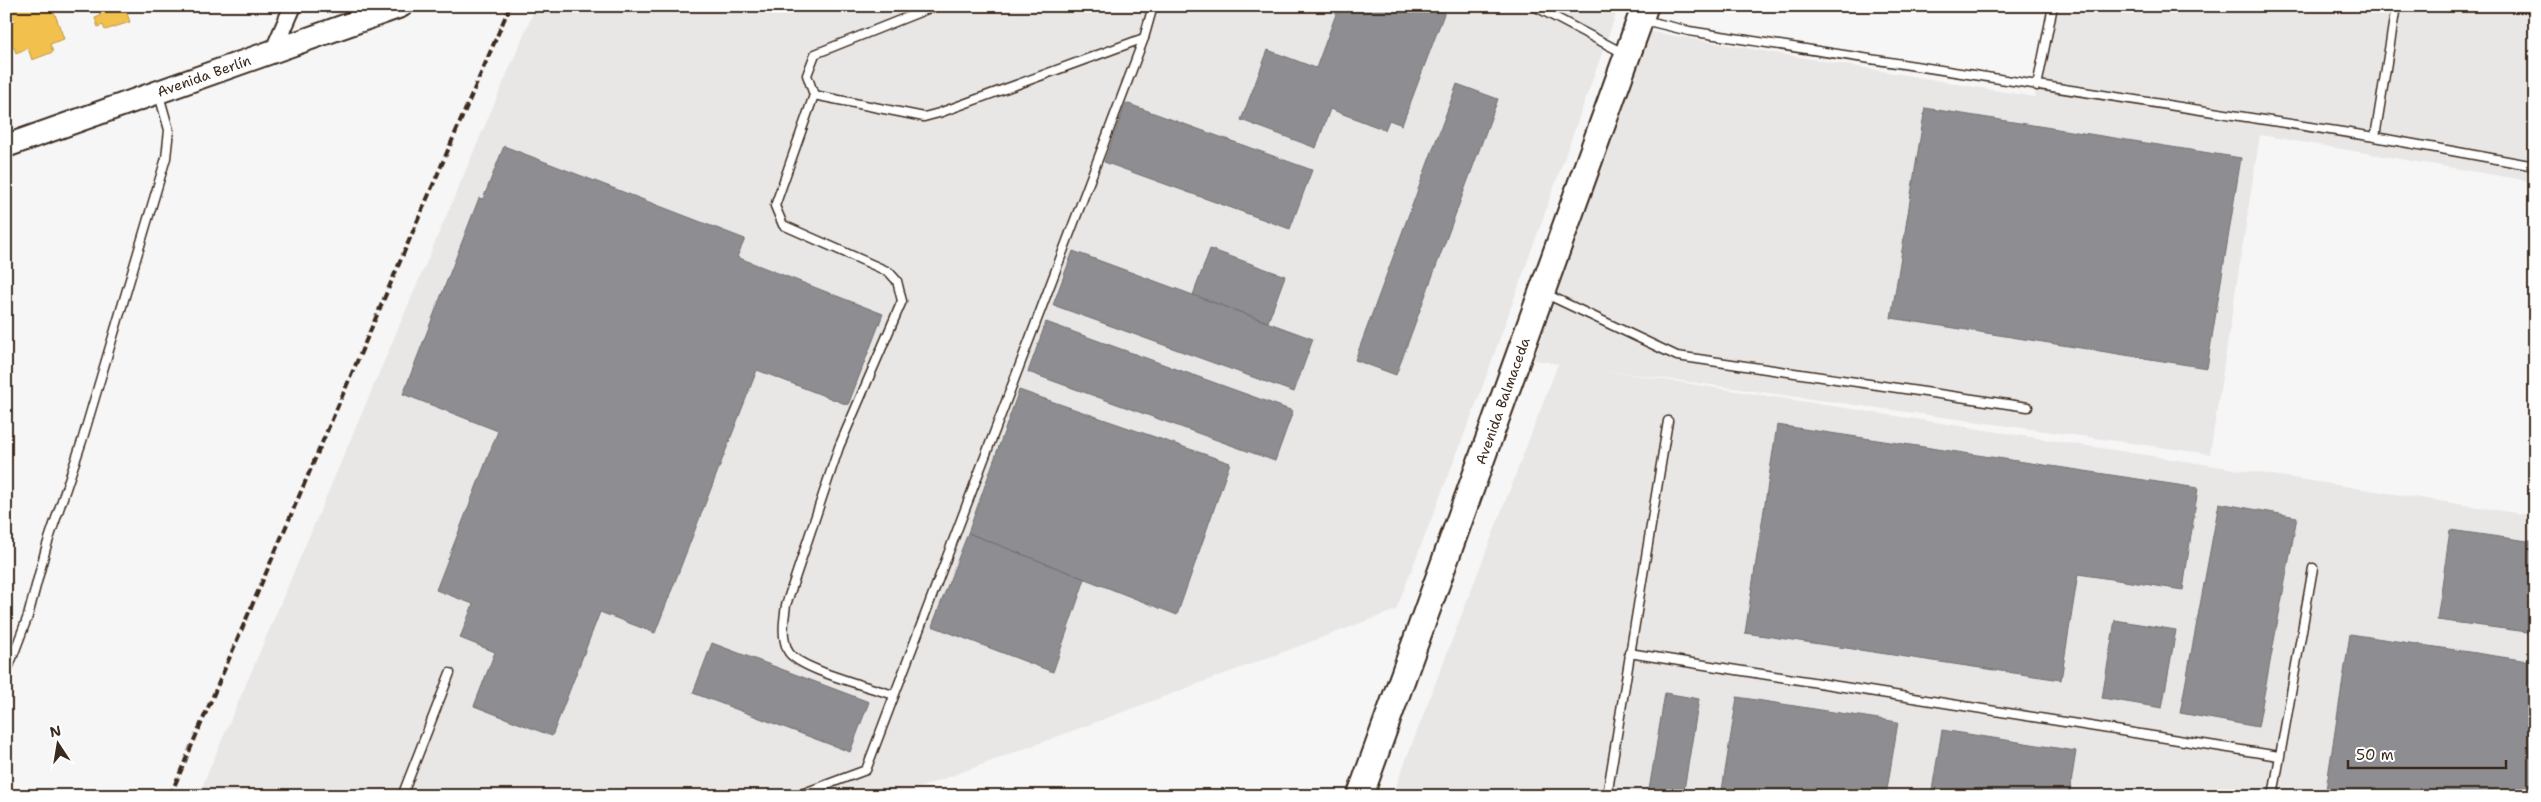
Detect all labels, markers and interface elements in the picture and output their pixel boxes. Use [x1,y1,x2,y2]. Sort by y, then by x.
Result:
street label: Avenida Berlín [155,51,254,101]
street label: Avenida Balmaceda [1471,335,1534,467]
north arrow [32,720,82,770]
text: N [48,721,63,741]
scale bar [2348,737,2506,769]
text: 50 m [2356,745,2394,765]

